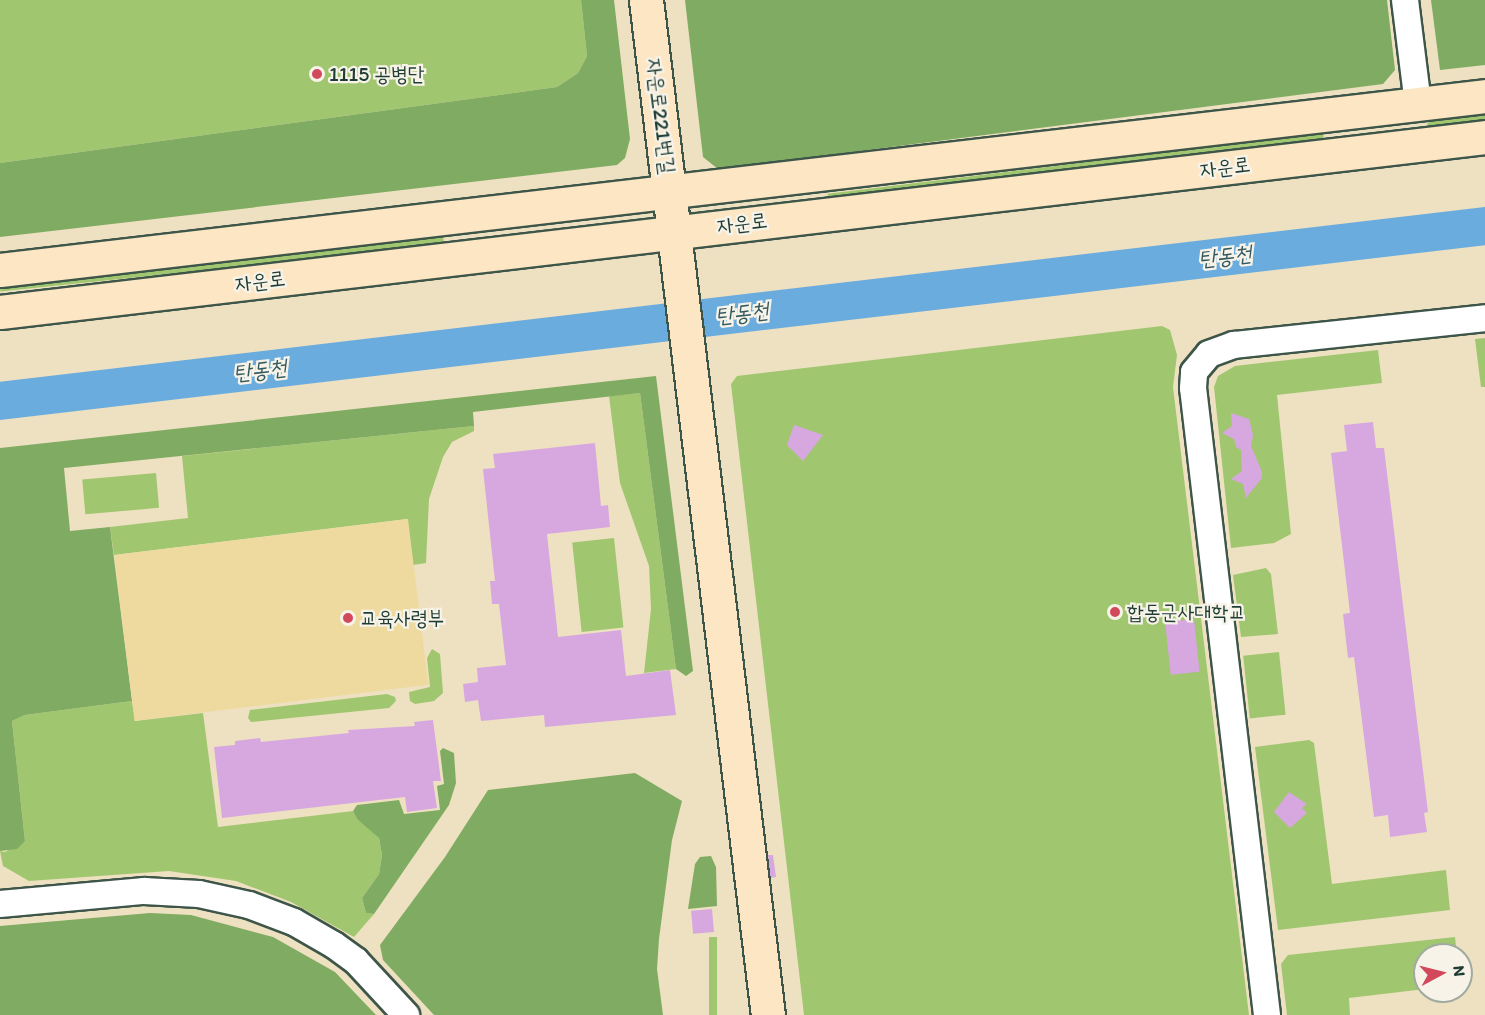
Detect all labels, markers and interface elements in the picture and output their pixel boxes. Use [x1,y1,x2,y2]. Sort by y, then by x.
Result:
street label: 자운로221번길 [641,57,681,175]
place label: 1115 공병단 [329,61,425,87]
marker: 1115 공병단 [310,67,324,81]
street label: 자운로 [1198,151,1252,183]
street label: 자운로 [715,207,769,239]
water label: 탄동천 [1197,240,1253,272]
street label: 자운로 [233,265,287,297]
water label: 탄동천 [714,297,770,329]
water label: 탄동천 [232,354,288,386]
place label: 합동군사대학교 [1127,599,1245,625]
place label: 교육사령부 [360,605,444,631]
marker: 합동군사대학교 [1108,605,1122,619]
marker: 교육사령부 [341,611,355,625]
north arrow [1413,943,1473,1003]
text: N [1449,964,1469,978]

